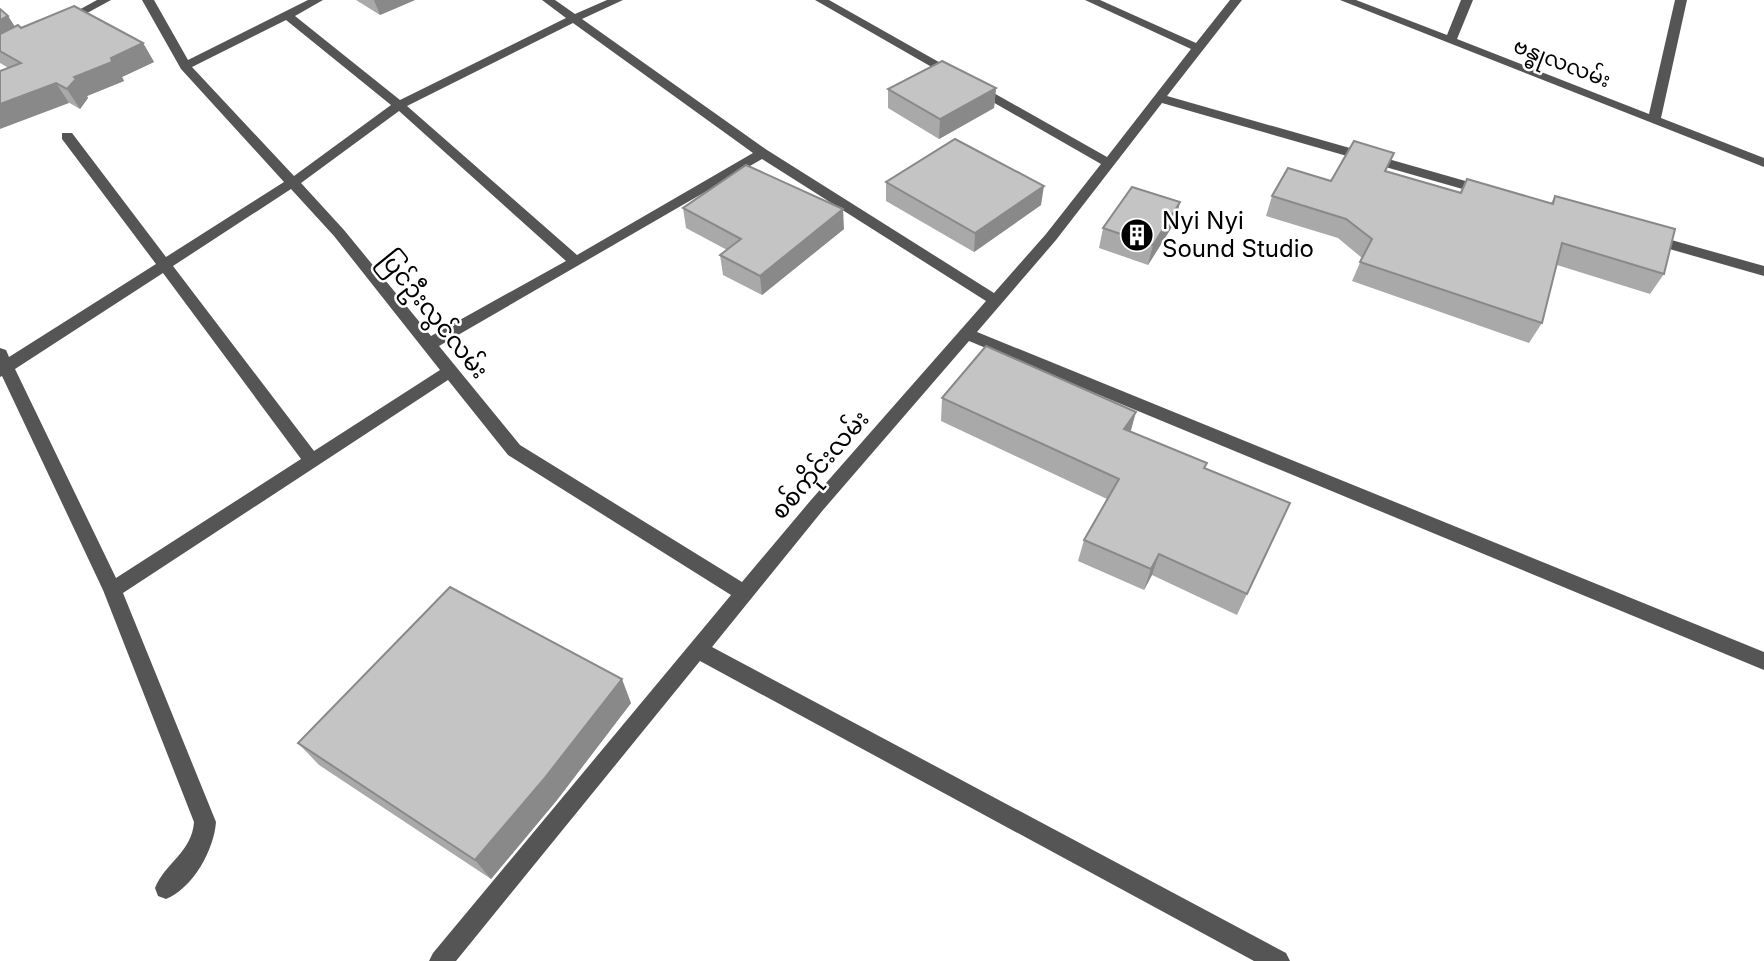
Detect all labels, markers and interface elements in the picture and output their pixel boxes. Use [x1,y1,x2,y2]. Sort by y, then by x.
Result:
street label: ဗန္ဓုလလမ်း [1508,30,1615,98]
place label: Nyi Nyi Sound Studio [1162,206,1314,263]
building icon: Nyi Nyi Sound Studio [1118,216,1156,254]
street label: ပြင်ဦးလွင်လမ်း [370,244,495,387]
street label: စစ်ကိုင်းလမ်း [764,404,879,528]

